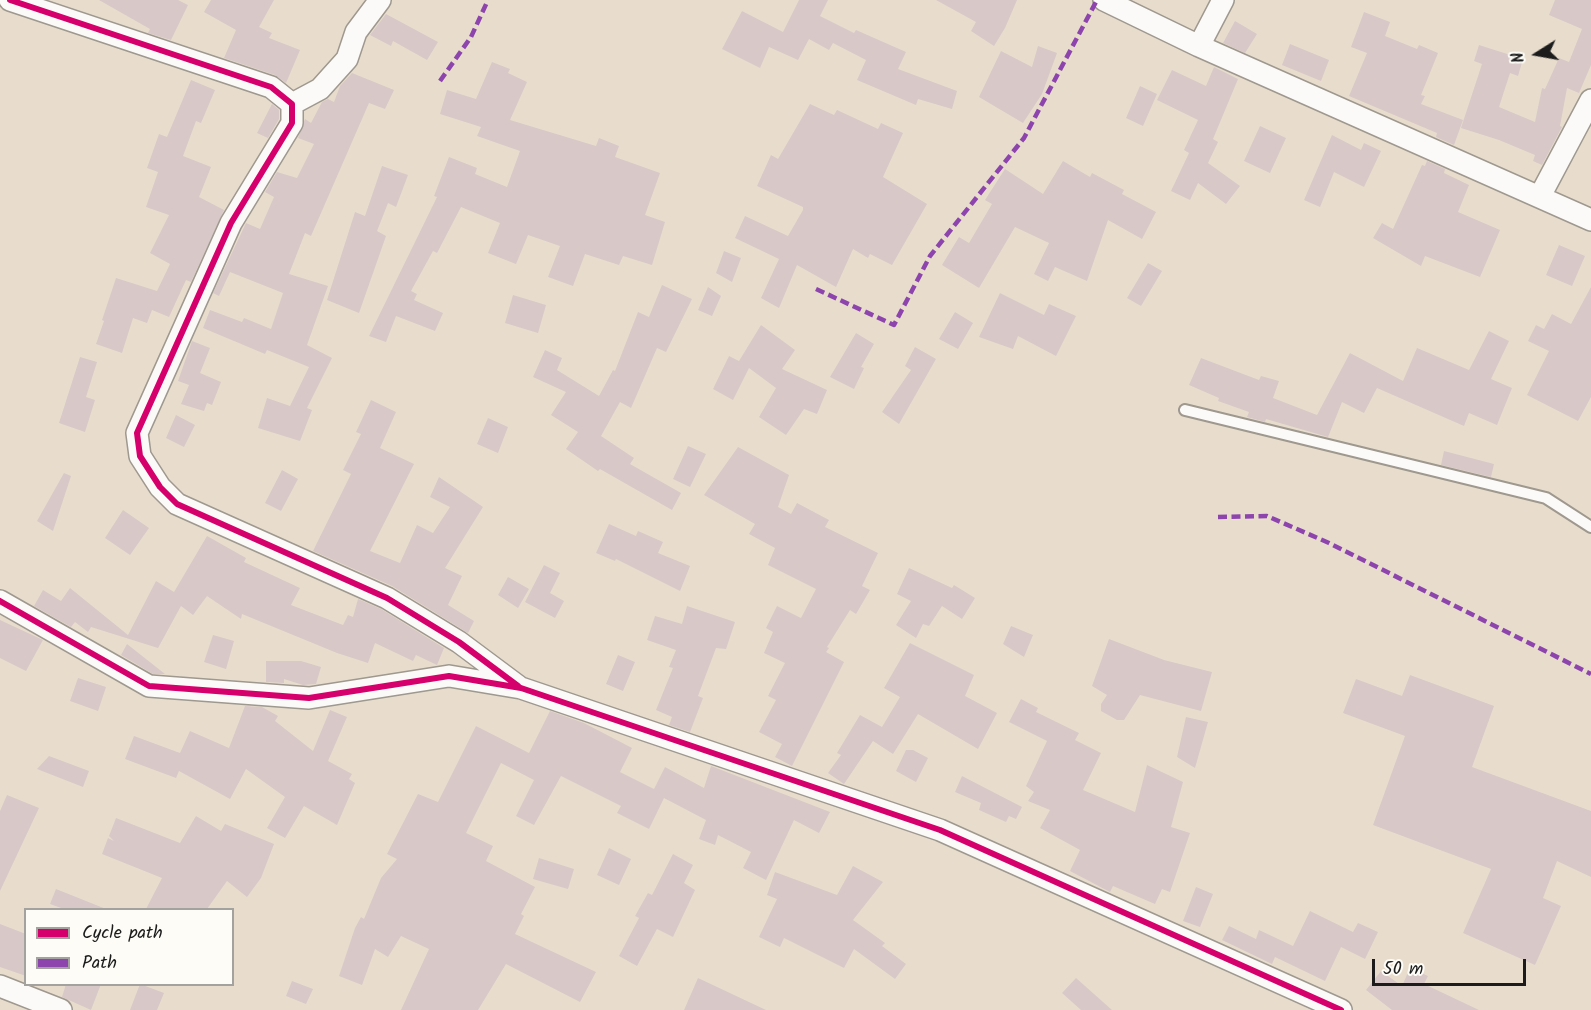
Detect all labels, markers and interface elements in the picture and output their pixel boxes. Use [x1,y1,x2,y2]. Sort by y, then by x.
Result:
north arrow [1507,24,1567,84]
text: N [1506,50,1532,65]
legend [24,908,234,986]
text: Cycle path [82,919,163,948]
scale bar [1375,947,1530,985]
text: Path [82,949,117,978]
text: 50 m [1383,955,1423,984]

